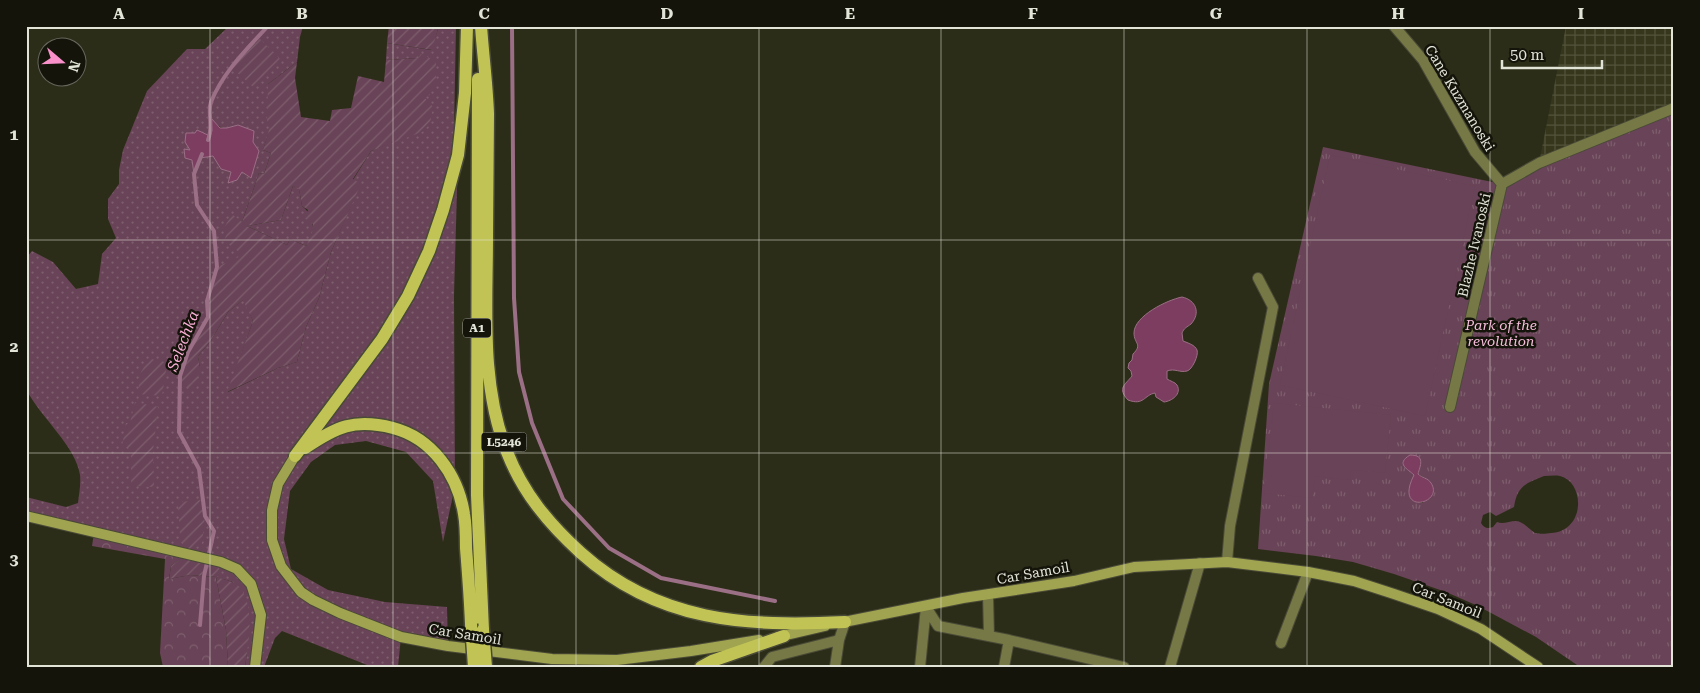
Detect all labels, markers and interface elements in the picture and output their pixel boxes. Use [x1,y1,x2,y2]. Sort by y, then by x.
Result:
text: A [113,4,125,23]
text: B [296,4,308,23]
text: C [478,4,490,23]
text: D [661,4,674,23]
text: E [845,4,855,23]
text: F [1028,4,1038,23]
text: G [1210,4,1223,23]
text: H [1391,4,1405,23]
text: I [1578,4,1584,23]
north arrow [38,38,88,88]
scale bar [1502,38,1602,70]
street label: Cane Kuzmanoski [1422,42,1498,154]
text: 50 m [1510,46,1545,64]
text: N [65,59,84,74]
text: 1 [10,125,19,144]
street label: Blazhe Ivanoski [1454,191,1494,299]
water label: Selechka [163,308,203,375]
park label: Park of the revolution [1464,317,1537,349]
road number: A1 [463,318,491,338]
text: 2 [10,337,19,356]
road number: L5246 [482,432,526,452]
text: 3 [10,550,19,569]
street label: Car Samoil [995,559,1071,587]
street label: Car Samoil [1410,579,1485,621]
street label: Car Samoil [427,620,503,648]

